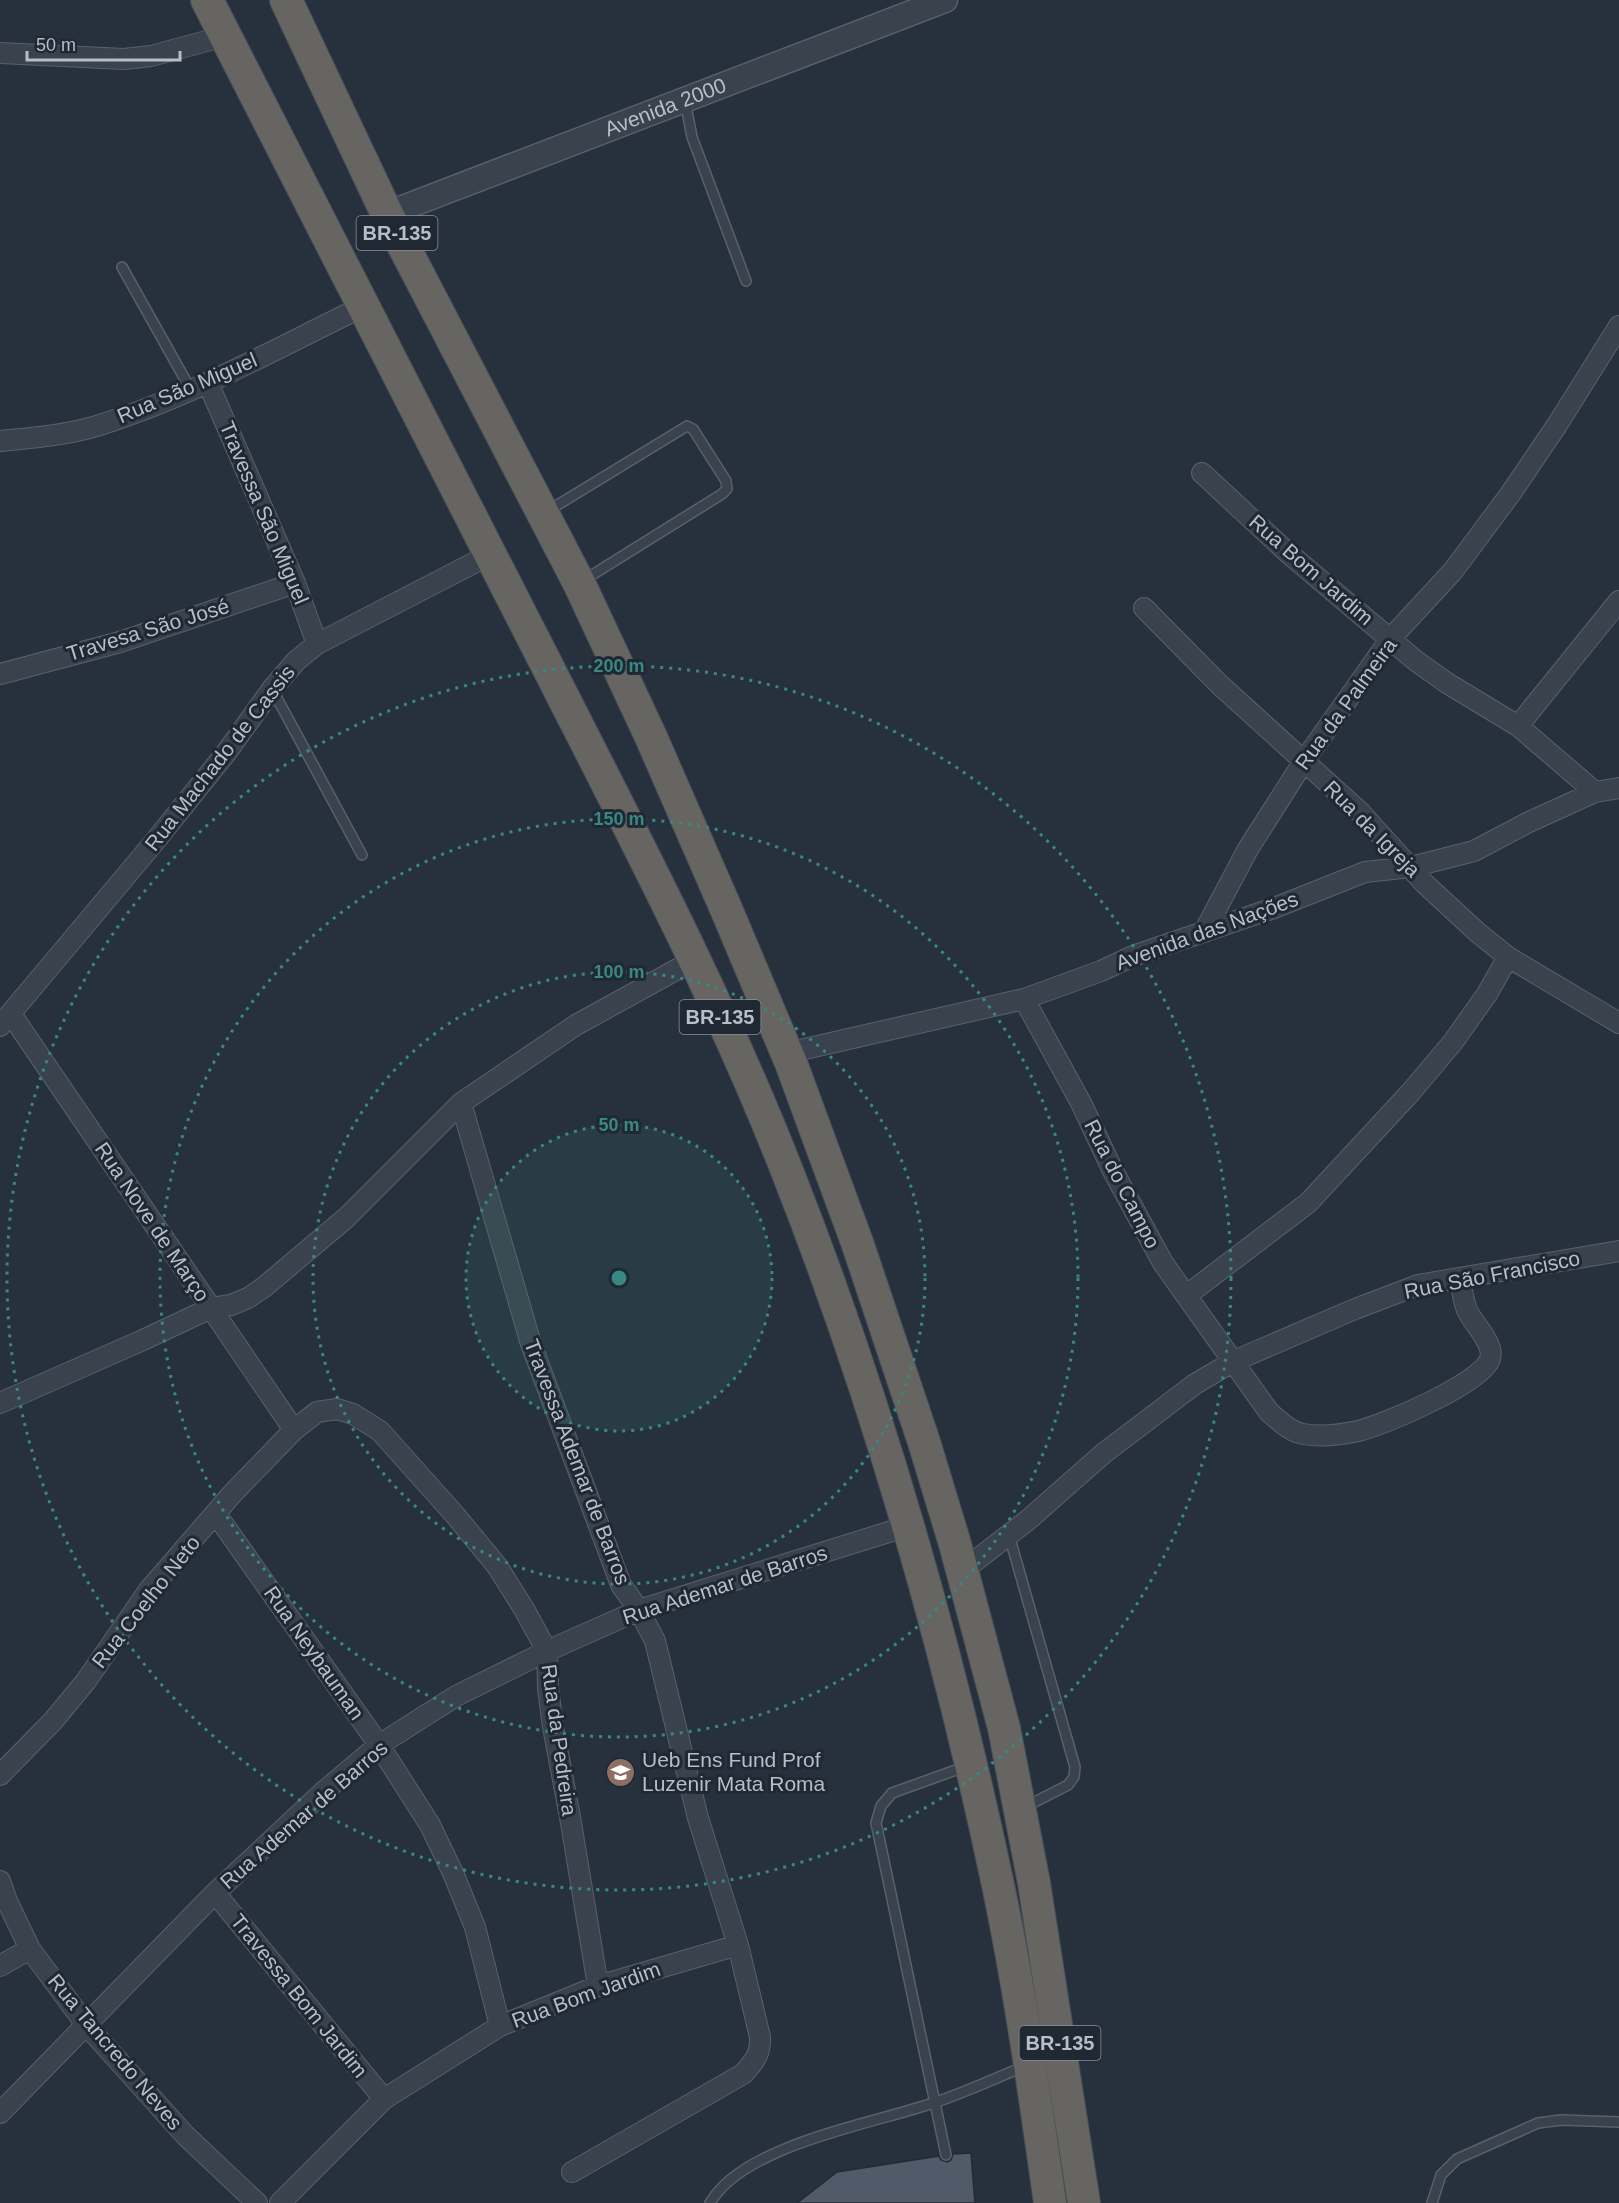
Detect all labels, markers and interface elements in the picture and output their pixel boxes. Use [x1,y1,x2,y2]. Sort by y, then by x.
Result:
scale bar [27,24,180,62]
text: 50 m [36,35,76,55]
street label: Avenida 2000 [601,73,729,141]
road number: BR-135 [356,216,438,250]
street label: Rua São Miguel [114,348,260,427]
street label: Travessa São Miguel [215,418,313,608]
street label: Rua Bom Jardim [1245,510,1378,630]
street label: Travesa São José [64,594,232,665]
street label: Rua da Palmeira [1290,633,1401,774]
text: 200 m [593,656,645,676]
street label: Rua Machado de Cassis [140,660,299,855]
street label: Rua da Igreja [1320,776,1425,882]
text: 150 m [593,809,645,829]
street label: Avenida das Nações [1113,887,1301,974]
text: 100 m [593,962,645,982]
road number: BR-135 [680,1000,760,1034]
text: 50 m [598,1115,640,1135]
street label: Rua do Campo [1080,1116,1165,1252]
street label: Rua Nove de Março [91,1138,214,1306]
street label: Rua São Francisco [1402,1246,1582,1303]
centre of rings [609,1268,629,1288]
street label: Travessa Ademar de Barros [520,1336,635,1588]
street label: Rua Coelho Neto [87,1531,204,1672]
street label: Rua Ademar de Barros [620,1541,830,1628]
street label: Rua Neybauman [260,1582,369,1724]
street label: Rua da Pedreira [537,1663,582,1818]
street label: Rua Ademar de Barros [216,1736,392,1893]
place label: Ueb Ens Fund Prof Luzenir Mata Roma [642,1748,826,1795]
school or university icon: Ueb Ens Fund Prof Luzenir Mata Roma [605,1756,637,1788]
street label: Travessa Bom Jardim [226,1909,372,2082]
street label: Rua Bom Jardim [508,1957,663,2032]
street label: Rua Tancredo Neves [44,1969,187,2134]
road number: BR-135 [1020,2026,1100,2060]

